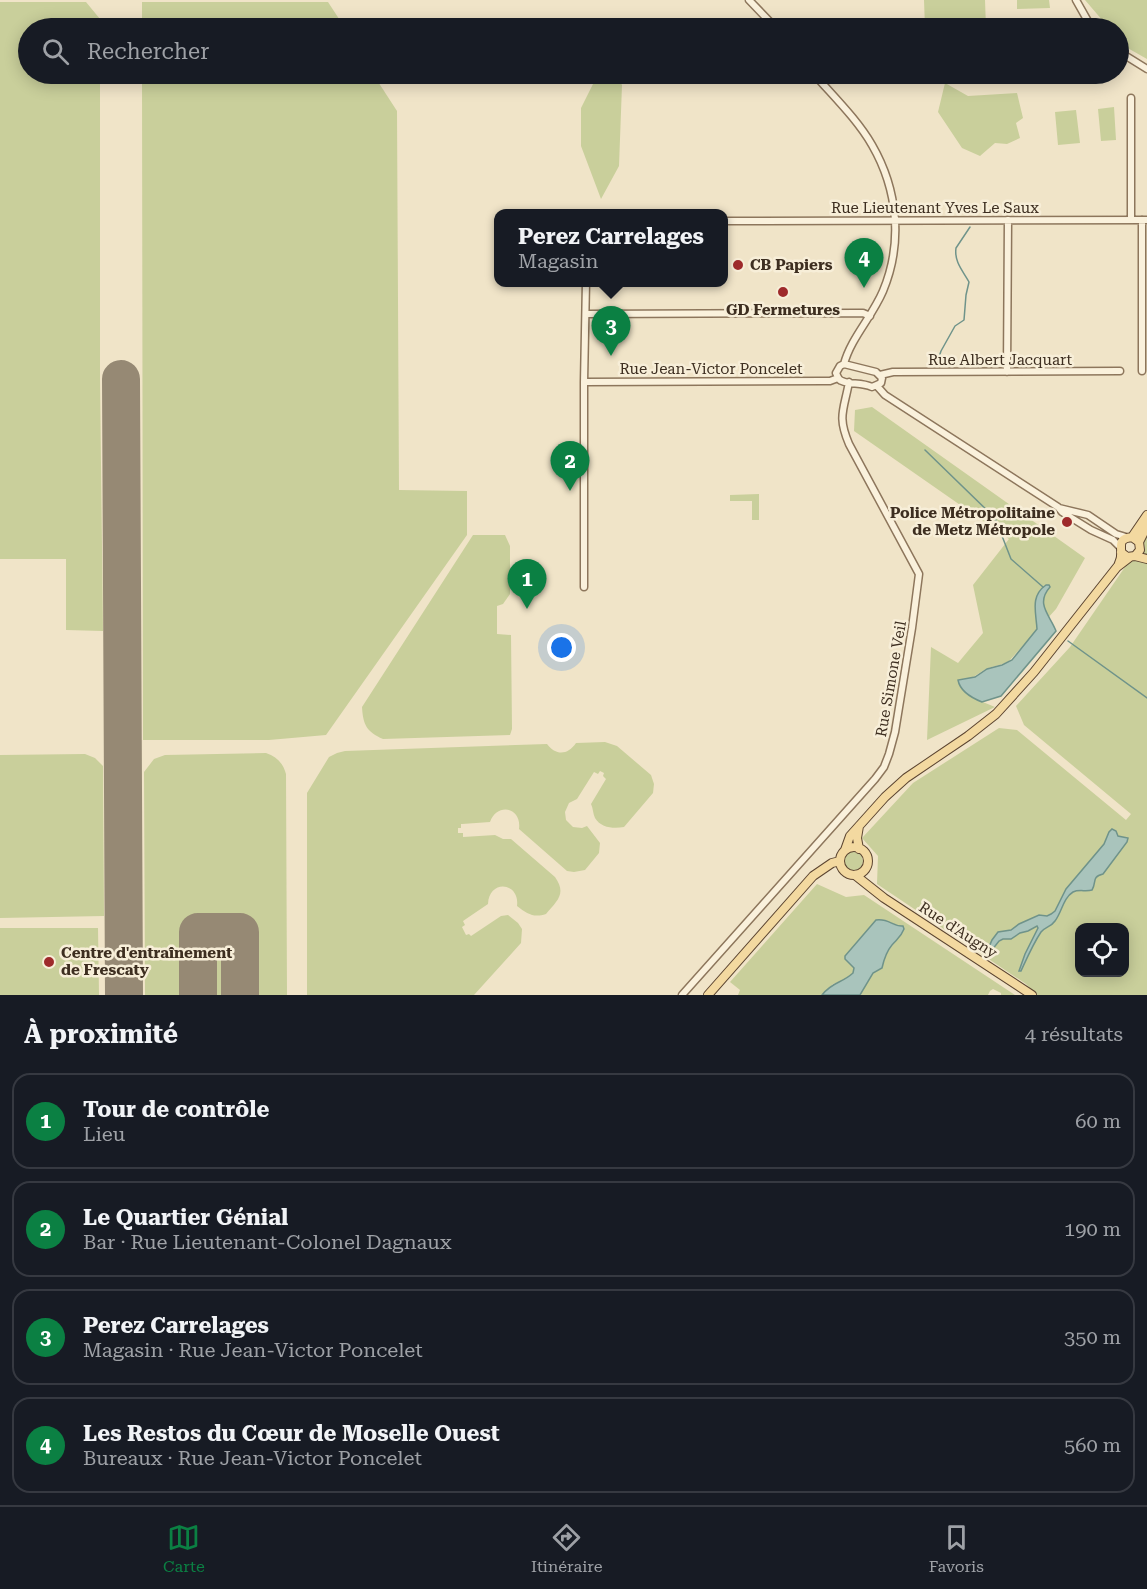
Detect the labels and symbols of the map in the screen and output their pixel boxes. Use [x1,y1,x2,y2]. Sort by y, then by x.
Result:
street label: Rue Lieutenant Yves Le Saux [831,199,1039,217]
pin: 4 [844,238,884,288]
place label: CB Papiers [750,256,833,274]
marker: CB Papiers [731,258,745,272]
marker: GD Fermetures [776,285,790,299]
place label: GD Fermetures [726,301,840,319]
pin: 3 [592,306,630,356]
street label: Rue Albert Jacquart [928,351,1072,369]
street label: Rue Jean-Victor Poncelet [619,360,803,378]
pin: 2 [550,442,590,491]
place label: Police Métropolitaine de Metz Métropole [890,504,1055,539]
marker: Police Métropolitaine de Metz Métropole [1060,515,1074,529]
pin: 1 [508,560,546,609]
street label: Rue Simone Veil [872,619,910,738]
your location [547,633,576,662]
street label: Rue d'Augny [916,898,1001,962]
place label: Centre d'entraînement de Frescaty [61,944,232,979]
marker: Centre d'entraînement de Frescaty [42,955,56,969]

